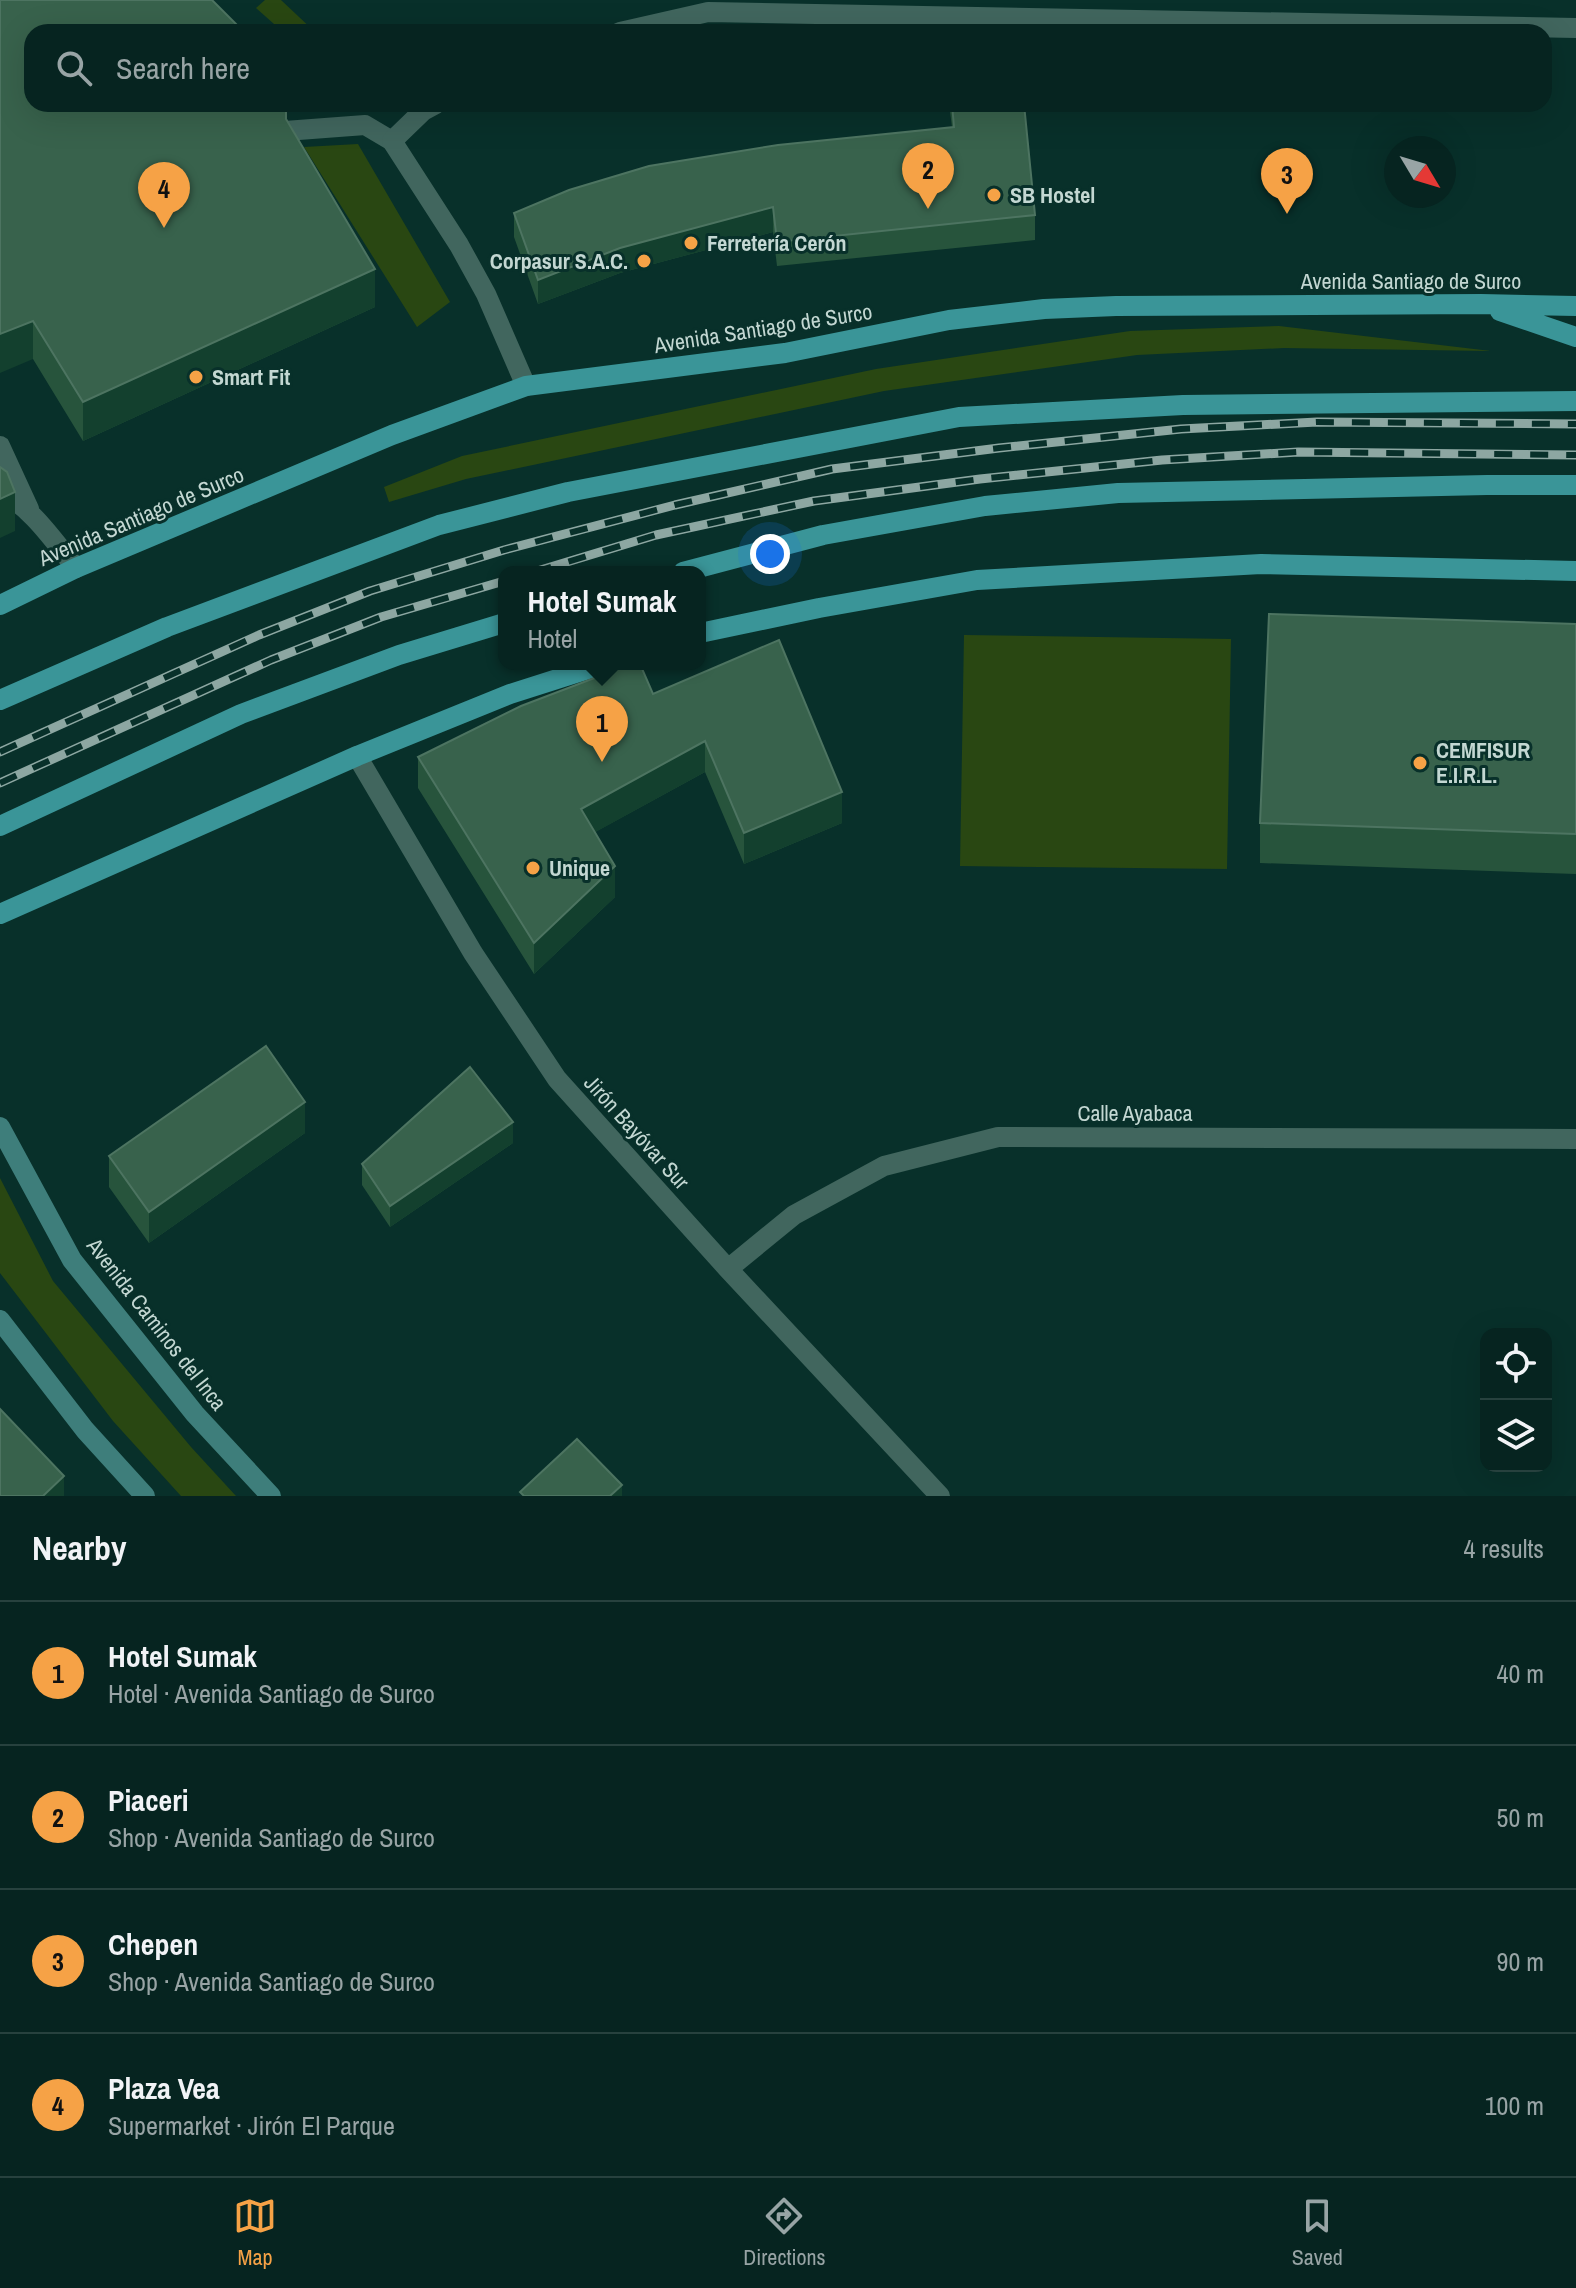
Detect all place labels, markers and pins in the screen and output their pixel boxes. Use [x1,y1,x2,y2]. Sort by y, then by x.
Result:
pin: 2 [902,143,954,209]
pin: 3 [1261,148,1313,214]
pin: 4 [138,162,190,228]
place label: SB Hostel [1010,180,1095,210]
marker: SB Hostel [985,186,1003,204]
place label: Ferretería Cerón [707,228,846,258]
marker: Ferretería Cerón [682,234,700,252]
place label: Corpasur S.A.C. [490,246,628,276]
marker: Corpasur S.A.C. [635,252,653,270]
place label: Smart Fit [212,362,290,392]
marker: Smart Fit [187,368,205,386]
pin: 1 [576,696,628,762]
place label: CEMFISUR E.I.R.L. [1436,735,1530,790]
marker: CEMFISUR E.I.R.L. [1411,754,1429,772]
place label: Unique [549,853,610,883]
marker: Unique [524,859,542,877]

